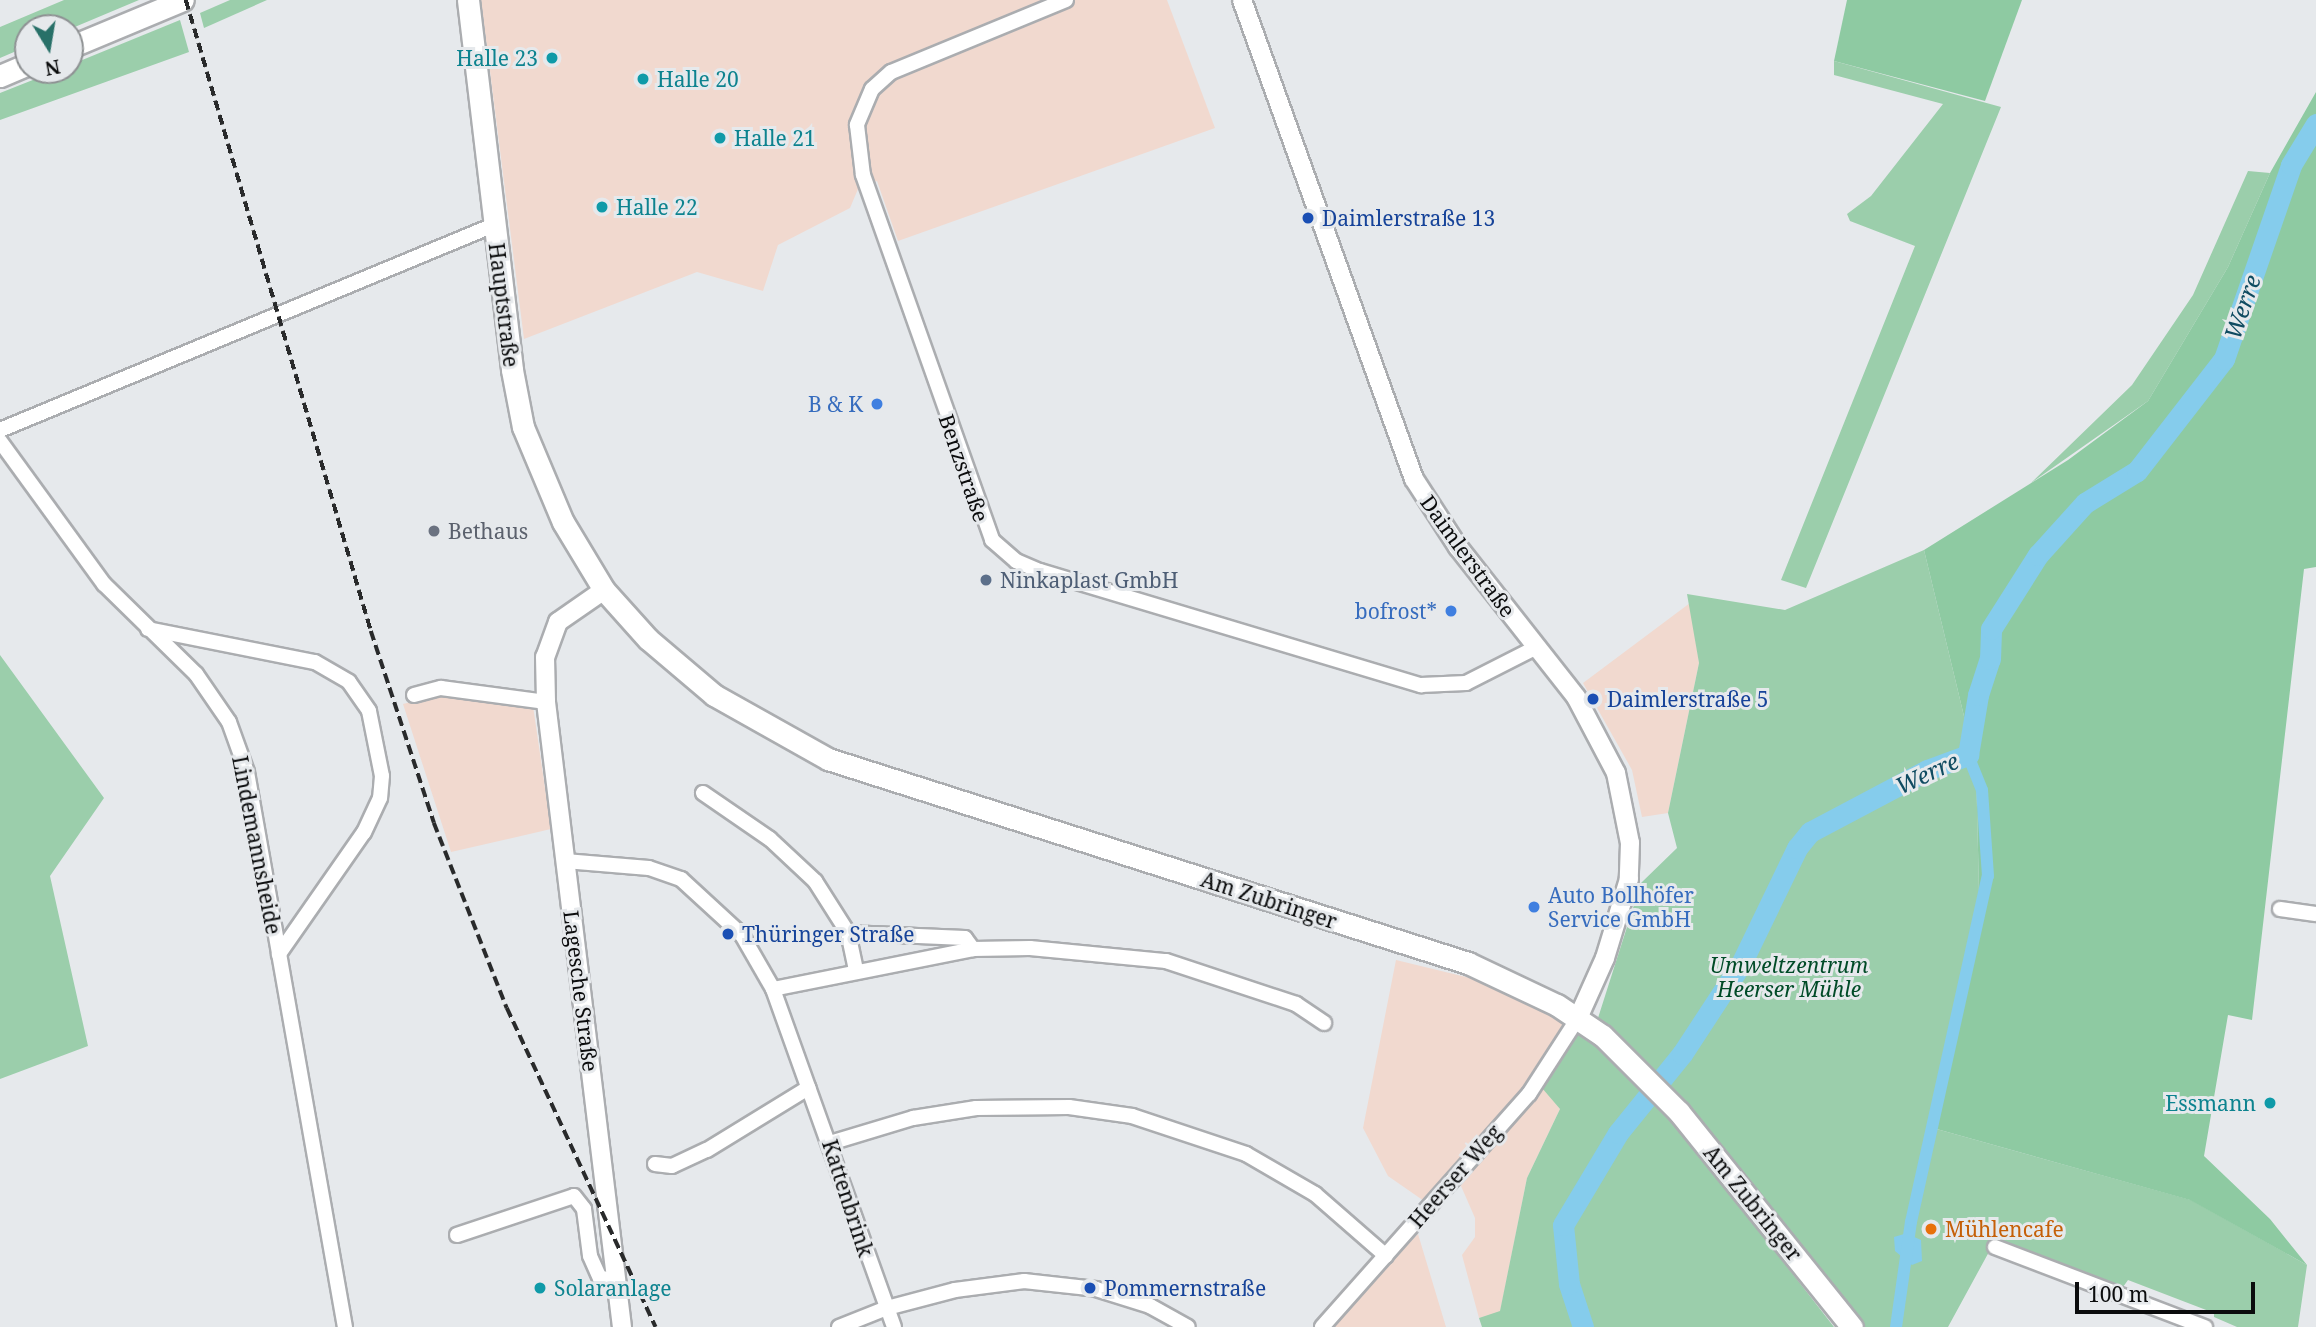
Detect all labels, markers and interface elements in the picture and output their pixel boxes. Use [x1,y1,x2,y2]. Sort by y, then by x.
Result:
north arrow [14,14,84,84]
place label: Halle 23 [456,45,538,71]
marker: Halle 23 [544,50,560,66]
text: N [43,53,62,82]
place label: Halle 20 [657,66,739,92]
marker: Halle 20 [635,71,651,87]
place label: Halle 21 [734,125,816,151]
marker: Halle 21 [712,130,728,146]
place label: Halle 22 [616,194,698,220]
marker: Halle 22 [594,199,610,215]
place label: Daimlerstraße 13 [1322,205,1495,231]
marker: Daimlerstraße 13 [1300,210,1316,226]
street label: Hauptstraße [484,241,524,369]
water label: Werre [2218,271,2266,343]
place label: B & K [808,391,863,417]
marker: B & K [869,396,885,412]
street label: Benzstraße [934,411,994,525]
street label: Daimlerstraße [1415,490,1521,622]
place label: Bethaus [448,518,528,544]
marker: Bethaus [426,523,442,539]
place label: Ninkaplast GmbH [1000,567,1178,593]
marker: Ninkaplast GmbH [978,572,994,588]
place label: bofrost* [1355,598,1437,624]
marker: bofrost* [1443,603,1459,619]
place label: Daimlerstraße 5 [1607,686,1768,712]
marker: Daimlerstraße 5 [1585,691,1601,707]
water label: Werre [1891,746,1963,800]
street label: Lindemannsheide [227,754,287,936]
street label: Am Zubringer [1198,866,1340,934]
place label: Auto Bollhöfer Service GmbH [1548,882,1694,932]
marker: Auto Bollhöfer Service GmbH [1526,899,1542,915]
street label: Lagesche Straße [559,909,603,1073]
place label: Thüringer Straße [742,921,915,947]
marker: Thüringer Straße [720,926,736,942]
park label: Umweltzentrum Heerser Mühle [1710,952,1868,1002]
place label: Essmann [2165,1090,2256,1116]
marker: Essmann [2262,1095,2278,1111]
street label: Heerser Weg [1403,1119,1507,1233]
street label: Kattenbrink [817,1136,879,1260]
street label: Am Zubringer [1699,1140,1807,1266]
place label: Mühlencafe [1945,1216,2064,1242]
marker: Mühlencafe [1923,1221,1939,1237]
scale bar [2078,1268,2258,1312]
place label: Solaranlage [554,1275,672,1301]
place label: Pommernstraße [1104,1275,1266,1301]
marker: Solaranlage [532,1280,548,1296]
marker: Pommernstraße [1082,1280,1098,1296]
text: 100 m [2088,1280,2149,1308]

